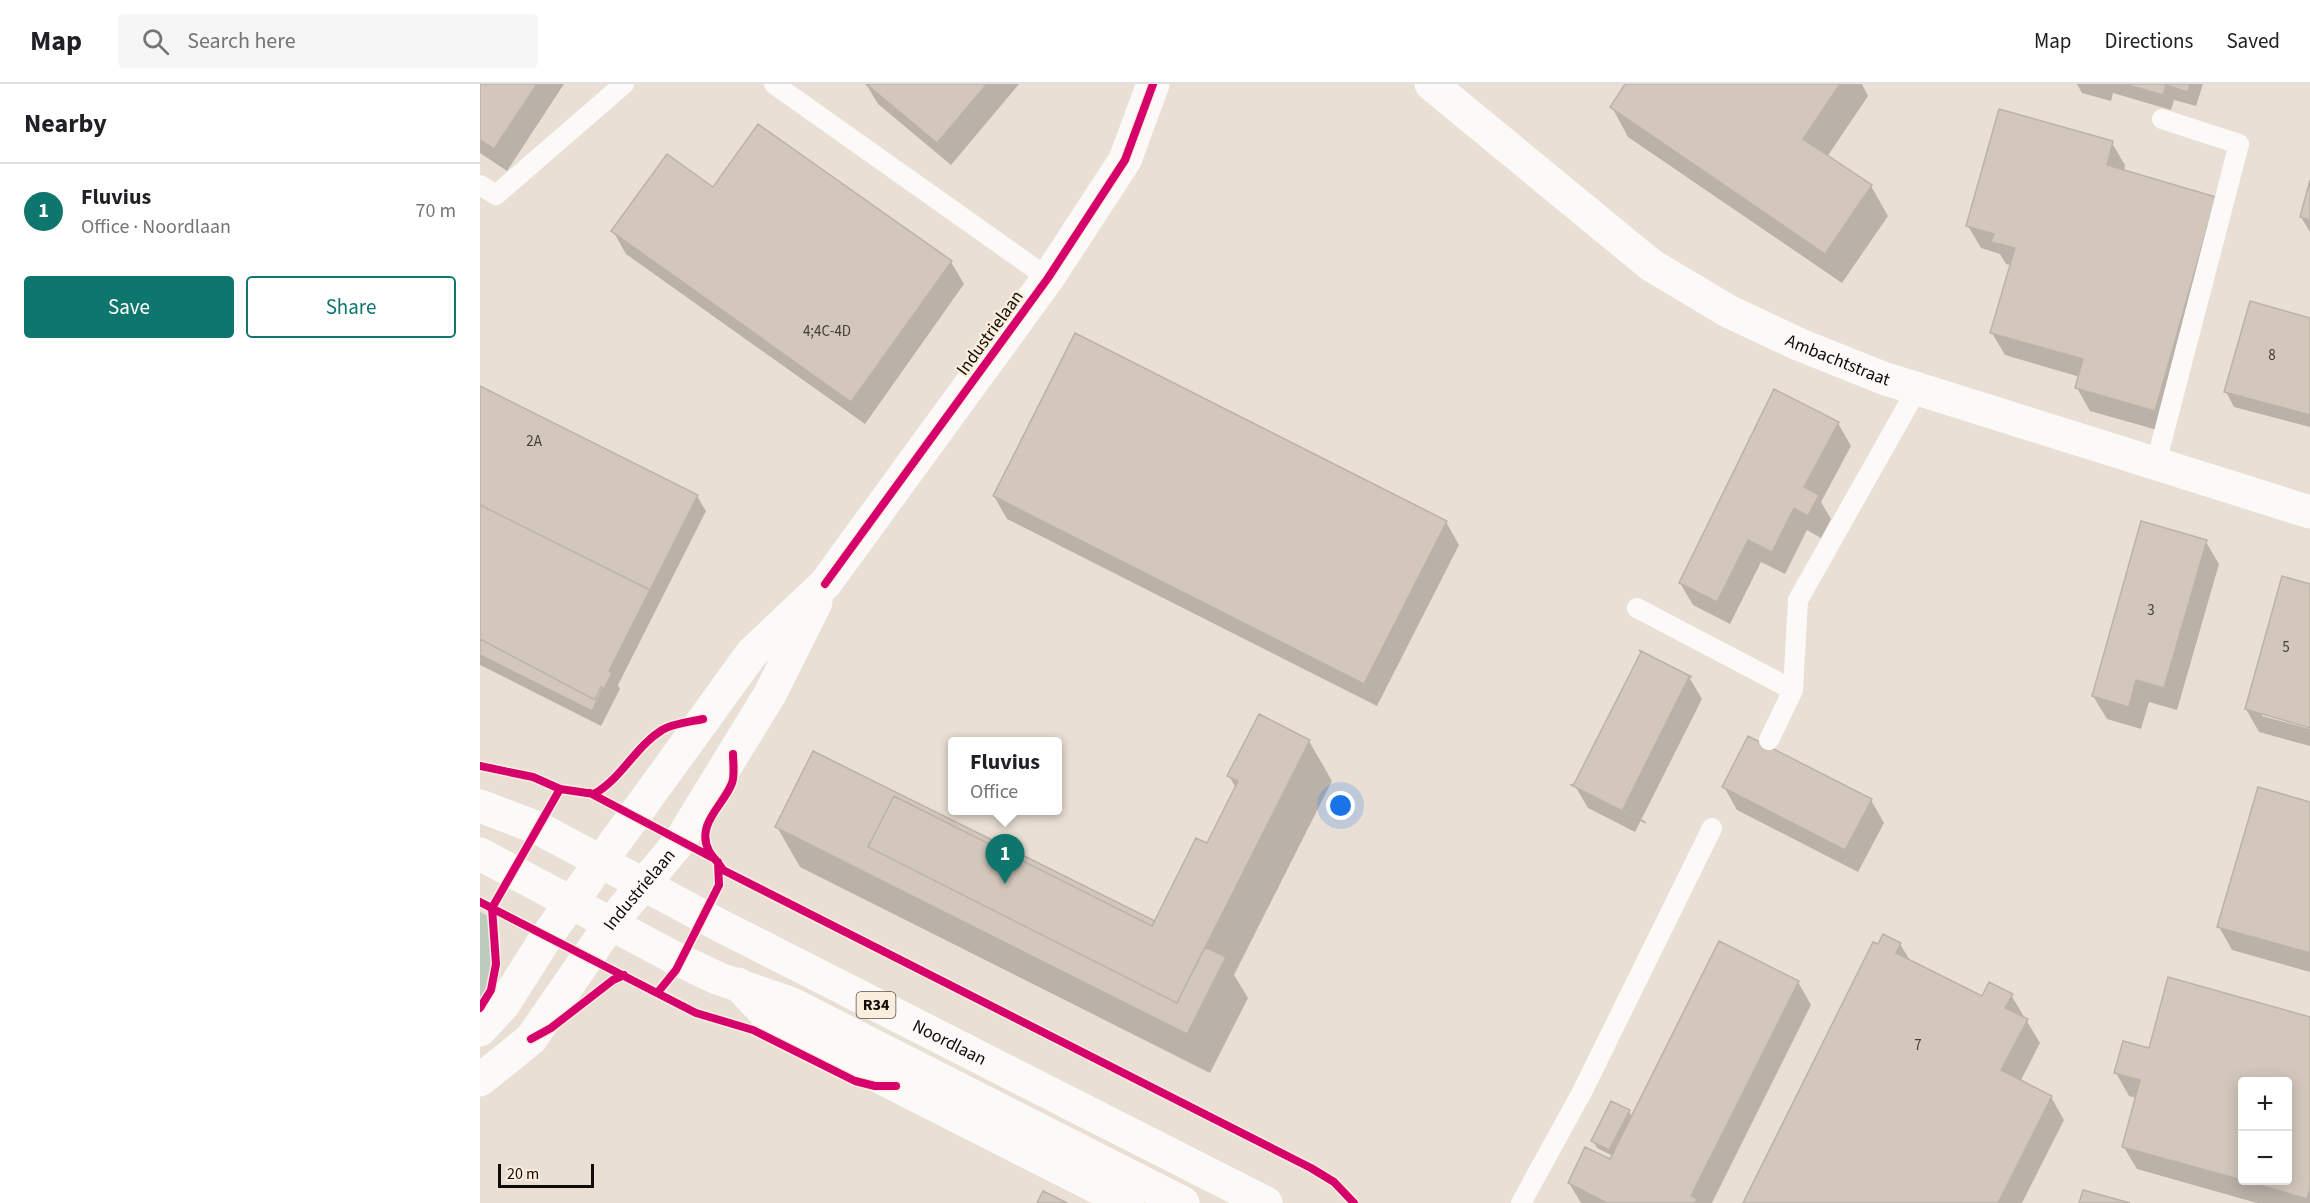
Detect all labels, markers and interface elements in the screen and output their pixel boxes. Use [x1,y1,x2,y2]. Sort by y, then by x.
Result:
search box [118,14,538,68]
text: Map [30,21,82,61]
icon: search [139,25,172,58]
text: Search here [187,25,296,57]
text: Map [2034,26,2072,56]
text: Directions [2105,26,2193,56]
text: Saved [2226,26,2280,56]
text: Nearby [24,105,107,142]
text: Fluvius [81,181,151,213]
text: 1 [38,197,49,225]
text: 70 m [416,197,456,225]
text: Office · Noordlaan [81,213,231,241]
button: Save [24,276,234,338]
button: Share [246,276,456,338]
street label: Industrielaan [951,285,1029,381]
house number: 4;4C-4D [803,321,851,342]
street label: Ambachtstraat [1782,327,1893,392]
house number: 8 [2268,345,2276,366]
house number: 2A [526,431,543,452]
house number: 3 [2147,600,2155,621]
house number: 5 [2282,637,2290,658]
popup [948,737,1062,815]
text: Fluvius [970,746,1040,778]
text: Office [970,778,1018,806]
your location [1326,791,1355,820]
pin: 1 [986,834,1024,884]
street label: Industrielaan [597,843,681,935]
road number: R34 [856,992,896,1018]
street label: Noordlaan [908,1013,991,1071]
house number: 7 [1914,1035,1922,1056]
map controls [2238,1077,2292,1185]
button: + [2238,1077,2292,1131]
button: − [2238,1131,2292,1185]
scale bar [498,1161,594,1188]
text: 20 m [507,1163,539,1185]

